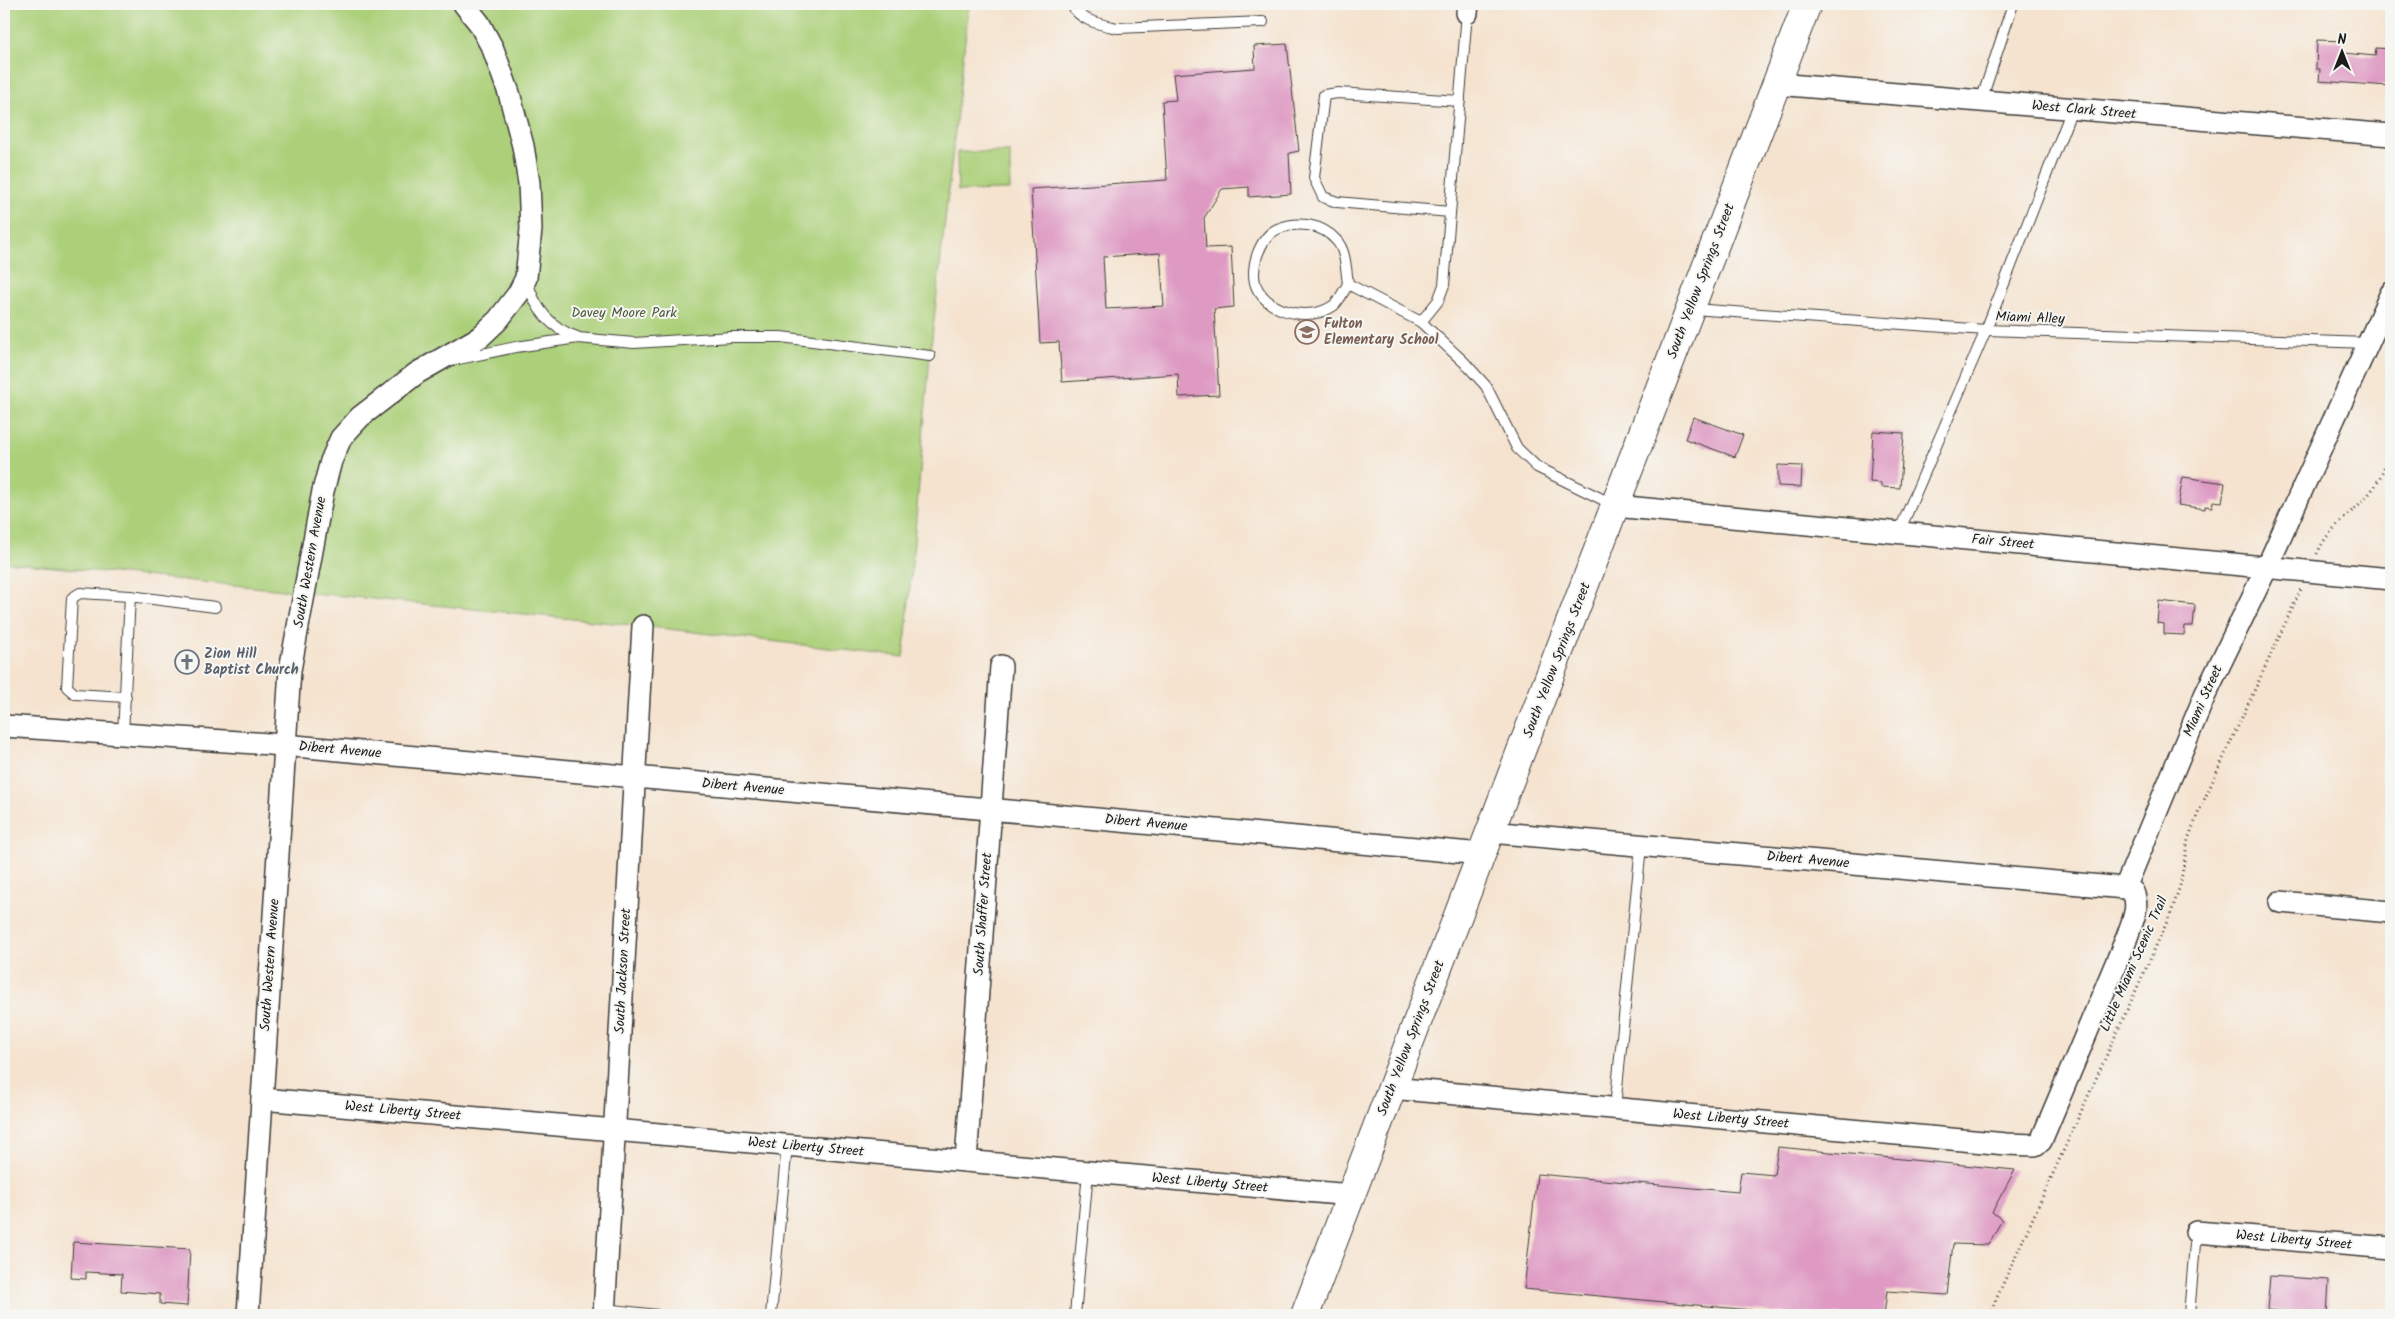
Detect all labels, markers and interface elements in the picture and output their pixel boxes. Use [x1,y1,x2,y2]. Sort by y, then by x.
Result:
north arrow [2318,28,2368,78]
text: N [2338,29,2347,51]
street label: West Clark Street [2031,94,2138,126]
street label: South Yellow Springs Street [1661,200,1741,362]
park label: Davey Moore Park [571,302,677,324]
street label: Miami Alley [1995,306,2065,330]
place label: Fulton Elementary School [1324,313,1439,351]
school or university icon: Fulton Elementary School [1294,319,1320,345]
street label: South Western Avenue [288,494,332,629]
street label: Fair Street [1971,528,2036,556]
street label: South Yellow Springs Street [1517,579,1597,741]
place label: Zion Hill Baptist Church [204,643,299,681]
church icon: Zion Hill Baptist Church [174,649,200,675]
street label: Miami Street [2177,661,2229,740]
street label: Dibert Avenue [298,735,383,765]
street label: Dibert Avenue [701,772,786,802]
street label: Dibert Avenue [1104,808,1189,838]
street label: Dibert Avenue [1766,845,1851,875]
street label: South Shaffer Street [968,851,998,976]
street label: Little Miami Scenic Trail [2094,892,2174,1035]
street label: South Western Avenue [254,897,286,1032]
street label: South Jackson Street [609,907,637,1034]
street label: South Yellow Springs Street [1371,957,1451,1119]
street label: West Liberty Street [344,1095,463,1127]
street label: West Liberty Street [1672,1103,1791,1135]
street label: West Liberty Street [747,1131,866,1163]
street label: West Liberty Street [1151,1167,1270,1199]
street label: West Liberty Street [2235,1224,2354,1256]

